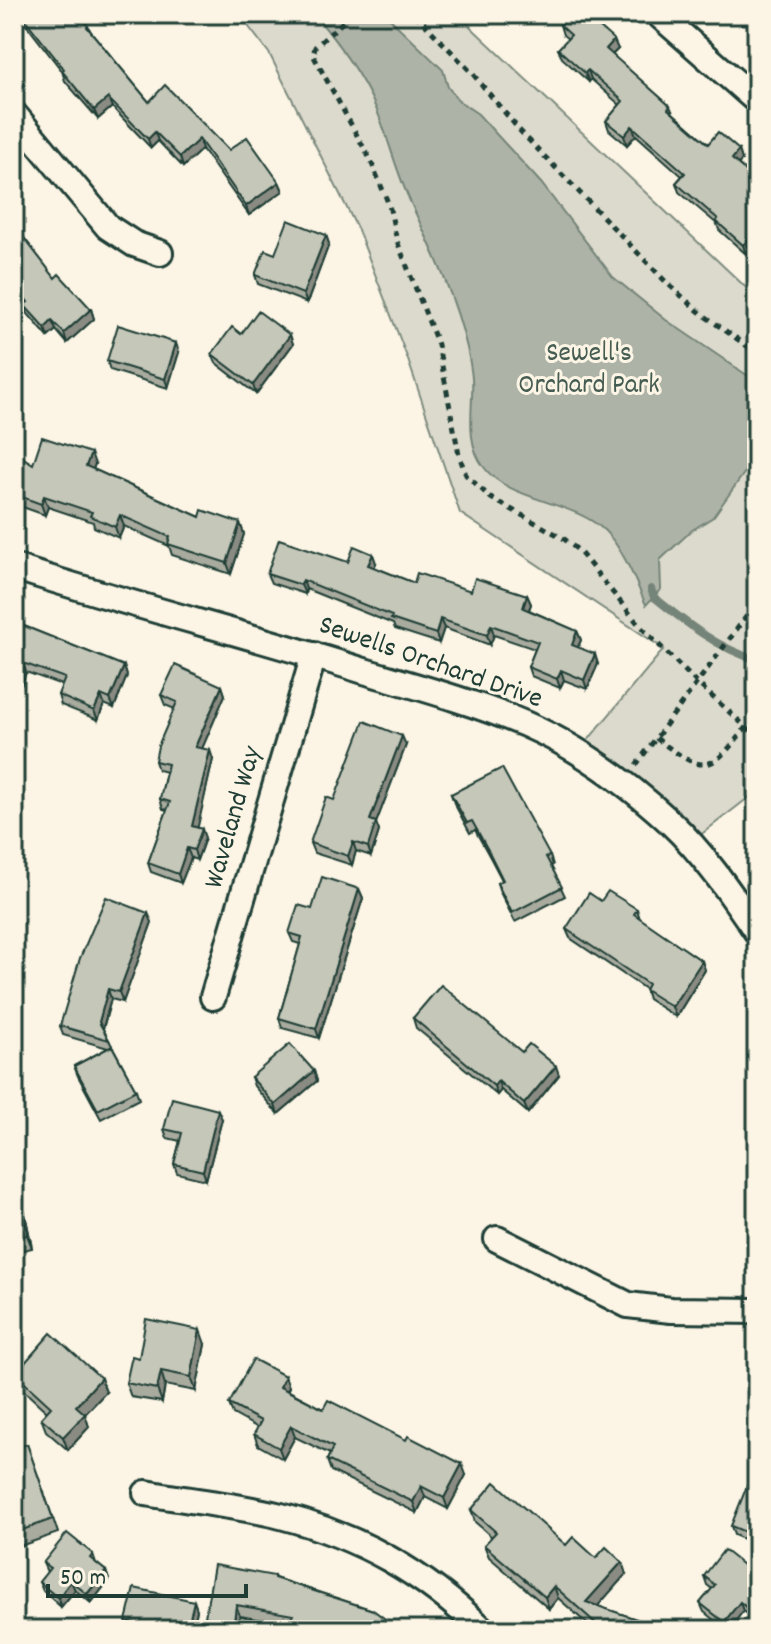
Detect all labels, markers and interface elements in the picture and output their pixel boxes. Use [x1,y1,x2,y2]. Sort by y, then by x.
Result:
park label: Sewell's Orchard Park [518,335,660,407]
street label: Sewells Orchard Drive [313,607,547,721]
street label: Waveland Way [196,742,275,894]
scale bar [48,1548,246,1598]
text: 50 m [60,1562,106,1596]

